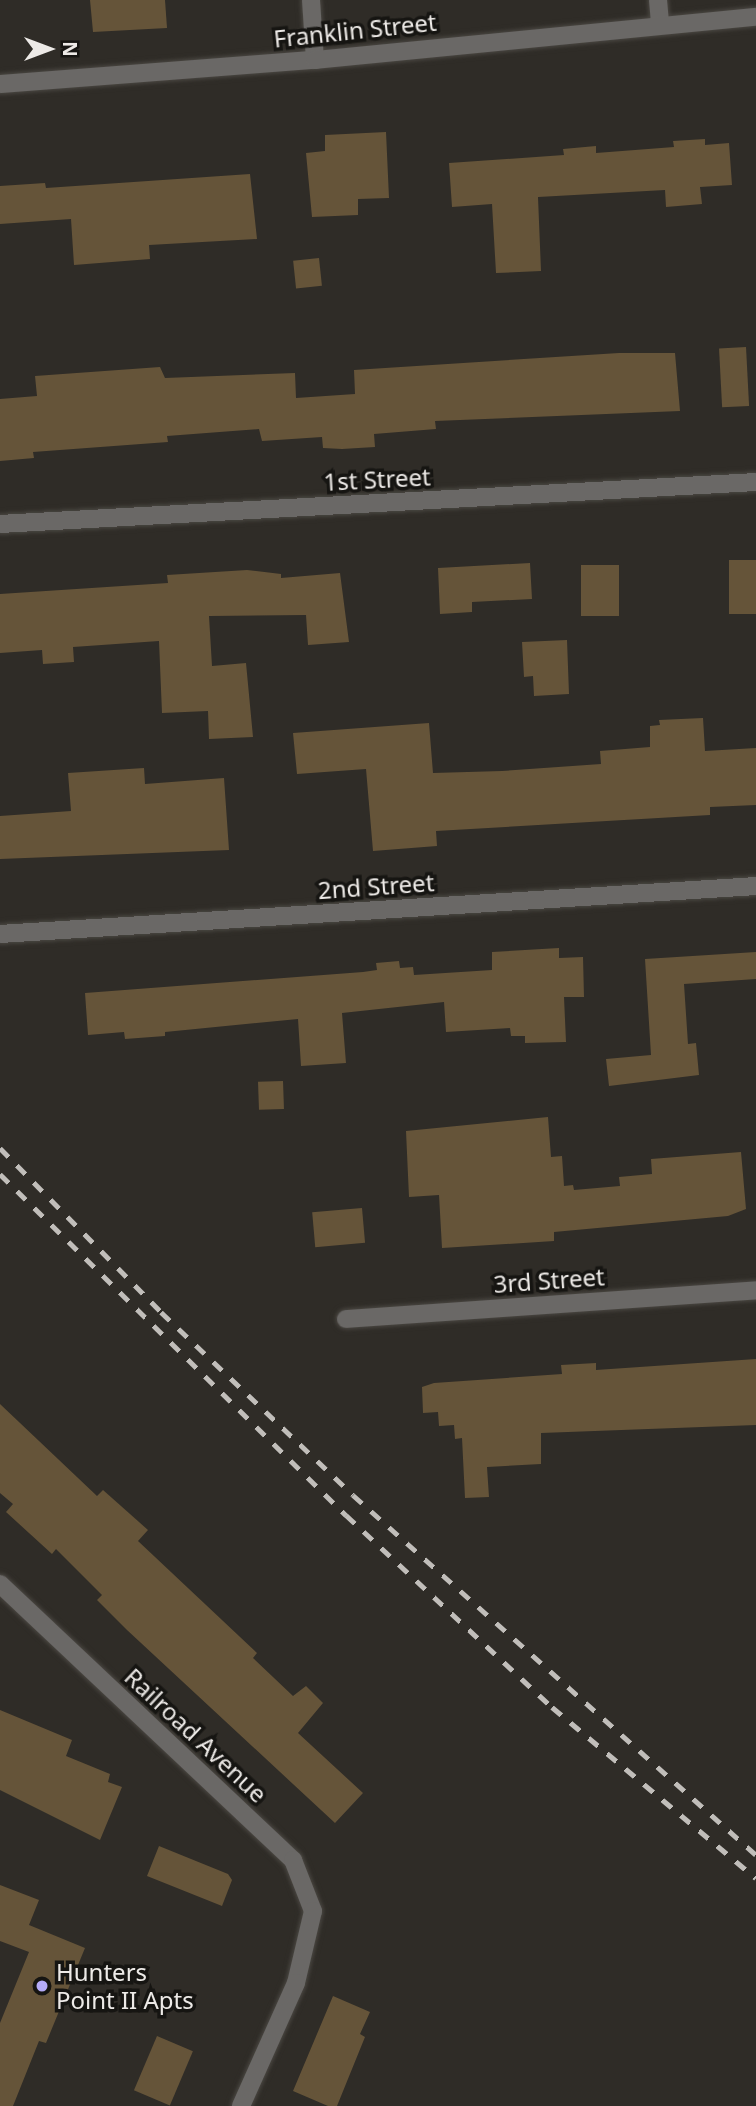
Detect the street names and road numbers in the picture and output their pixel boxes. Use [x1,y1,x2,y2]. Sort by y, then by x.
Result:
street label: Franklin Street [272,7,438,53]
street label: 1st Street [323,462,431,496]
street label: 2nd Street [317,868,435,904]
street label: 3rd Street [493,1262,605,1298]
street label: Railroad Avenue [119,1662,273,1808]

